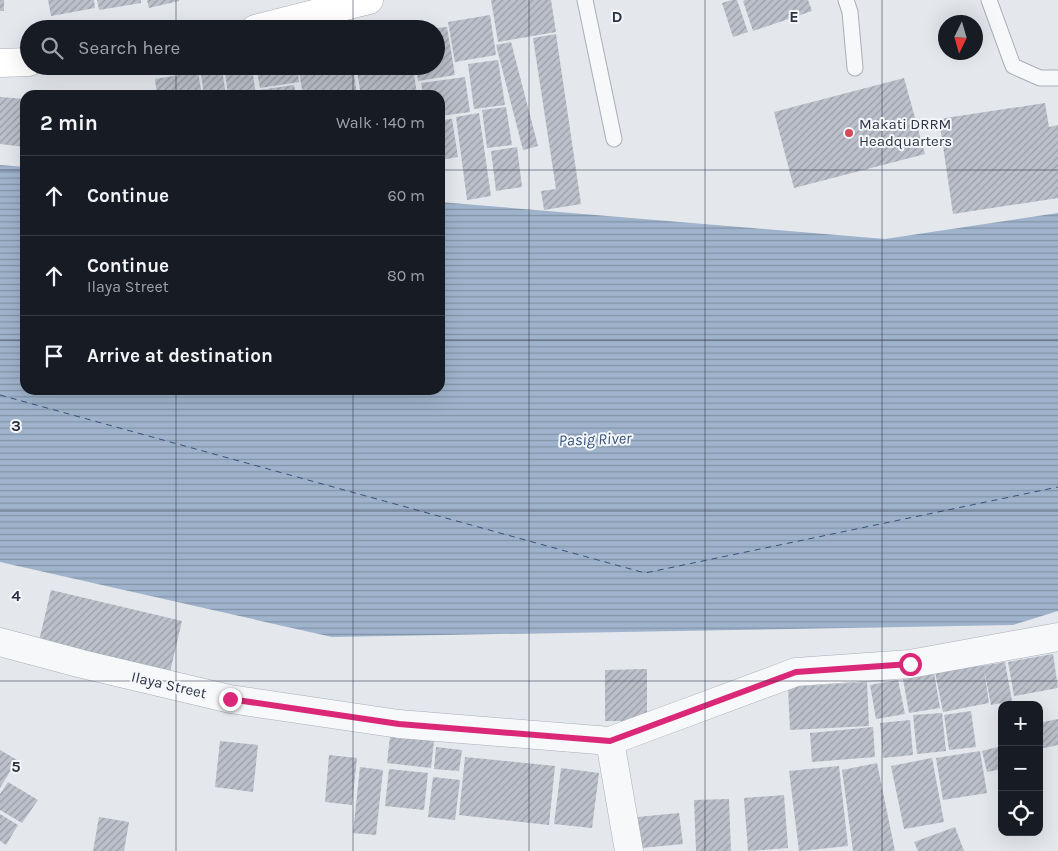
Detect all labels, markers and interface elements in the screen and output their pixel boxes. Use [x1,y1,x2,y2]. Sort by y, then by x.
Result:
text: D [612,7,623,26]
text: E [789,7,799,26]
north arrow [938,15,983,60]
search box [20,20,445,75]
icon: search [38,34,66,62]
text: Search here [78,37,180,59]
text: 2 min [40,111,98,135]
text: Walk · 140 m [336,113,425,132]
place label: Makati DRRM Headquarters [859,115,952,150]
marker: Makati DRRM Headquarters [843,127,855,139]
icon: ahead [40,182,68,210]
text: Continue [87,185,169,207]
text: 60 m [388,186,425,205]
text: Continue [87,255,169,277]
icon: ahead [40,262,68,290]
text: 80 m [387,266,425,285]
text: Ilaya Street [87,277,169,296]
icon: arrive [40,342,68,370]
text: Arrive at destination [87,345,273,367]
text: 3 [11,416,21,435]
water label: Pasig River [558,428,632,450]
text: 4 [11,586,21,605]
route start [899,653,922,676]
street label: Ilaya Street [130,668,209,702]
route end [219,688,242,711]
map controls [998,701,1043,836]
button: + [998,701,1043,746]
button: − [998,746,1043,791]
text: 5 [11,757,21,776]
button: locate [998,791,1043,836]

